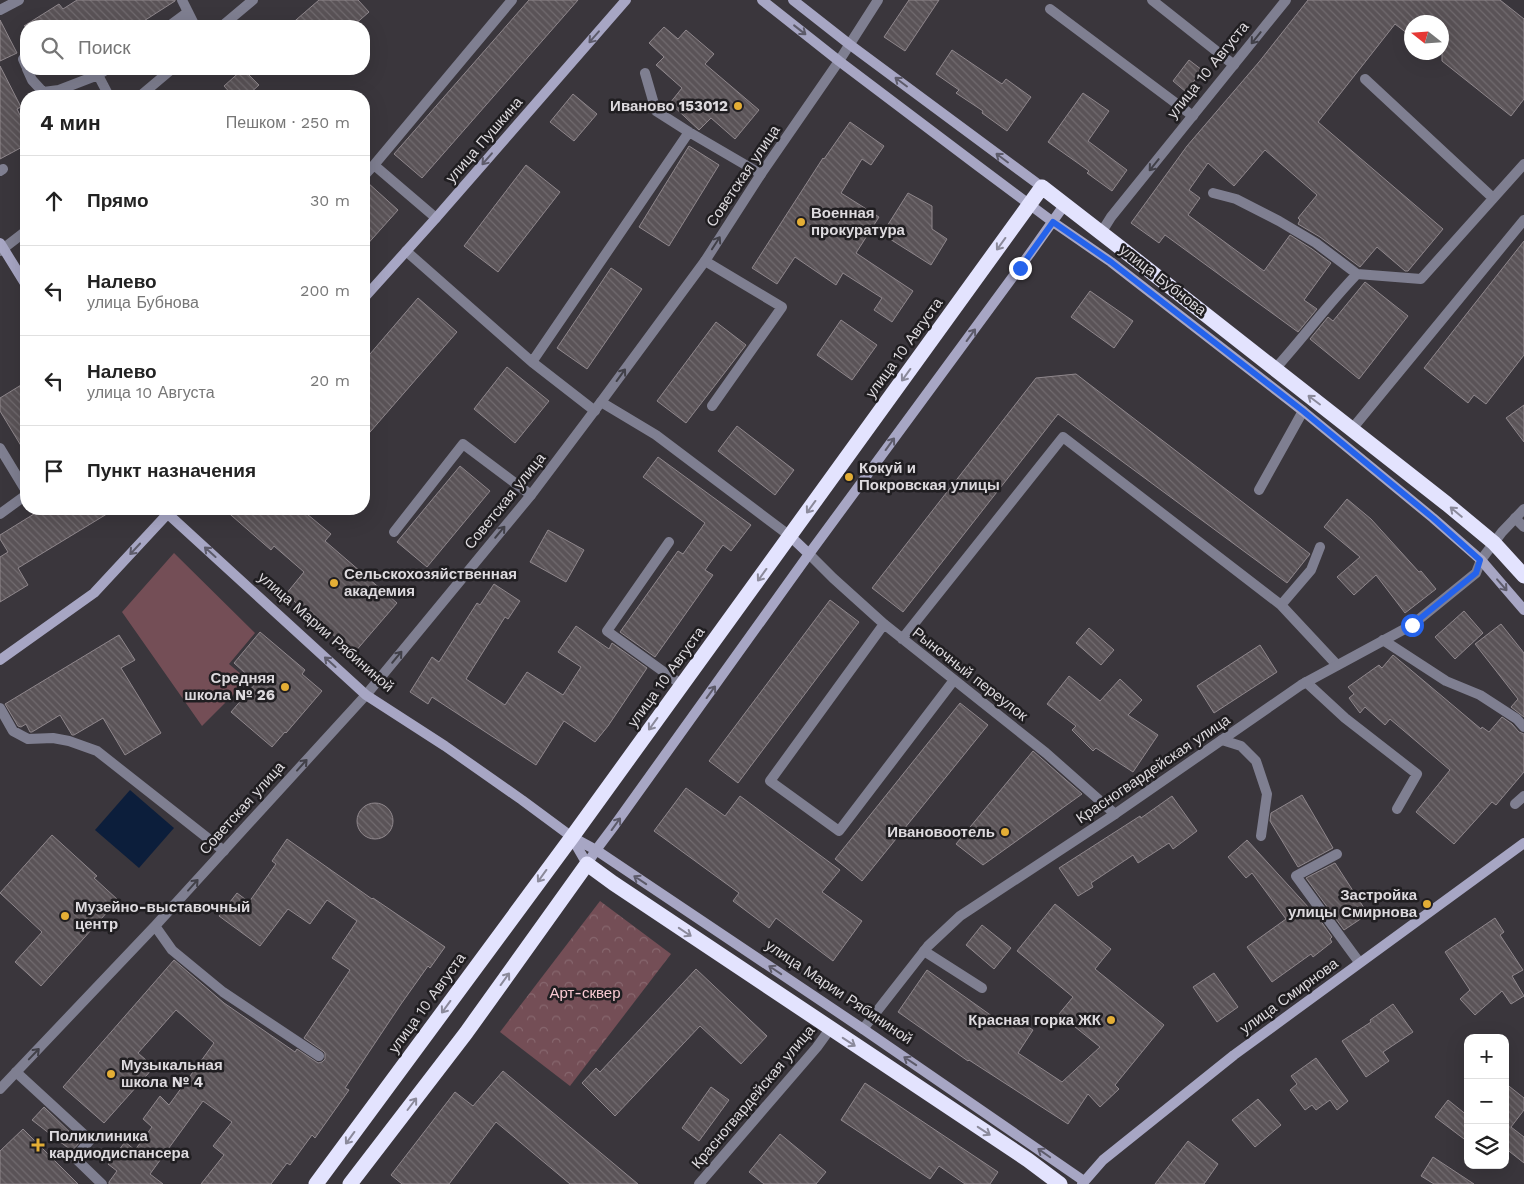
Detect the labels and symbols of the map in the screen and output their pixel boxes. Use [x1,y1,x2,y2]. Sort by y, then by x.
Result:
north arrow [1404,15,1449,60]
street label: улица 10 Августа [1163,17,1253,122]
one-way arrow [793,25,806,36]
one-way arrow [588,30,599,43]
one-way arrow [1250,31,1261,44]
one-way arrow [895,77,908,88]
street label: улица Пушкина [442,93,527,187]
place label: Иваново 153012 [610,97,728,115]
marker: Иваново 153012 [732,100,744,112]
street label: Советская улица [702,121,784,230]
one-way arrow [481,153,493,166]
one-way arrow [995,153,1009,163]
one-way arrow [1148,158,1159,171]
place label: Военная прокуратура [811,204,906,239]
marker: Военная прокуратура [795,216,807,228]
one-way arrow [711,237,721,251]
one-way arrow [996,237,1006,251]
street label: улица Бубнова [1116,241,1210,320]
route end [1009,257,1032,280]
street label: улица 10 Августа [862,294,947,402]
one-way arrow [965,329,976,342]
one-way arrow [616,368,626,382]
one-way arrow [901,368,911,382]
one-way arrow [1308,394,1321,405]
one-way arrow [885,437,895,451]
street label: Советская улица [461,449,550,553]
place label: Кокуй и Покровская улицы [859,459,1000,494]
marker: Кокуй и Покровская улицы [843,471,855,483]
one-way arrow [806,500,816,514]
one-way arrow [1450,506,1463,517]
one-way arrow [495,525,506,538]
one-way arrow [129,543,141,556]
one-way arrow [204,546,217,558]
place label: Сельскохозяйственная академия [344,565,517,600]
street label: улица Марии Рябининой [254,568,398,696]
one-way arrow [756,568,767,581]
marker: Сельскохозяйственная академия [328,577,340,589]
one-way arrow [1496,578,1508,591]
route start [1401,614,1424,637]
street label: улица 10 Августа [624,623,709,731]
street label: Рыночный переулок [909,623,1032,725]
one-way arrow [391,651,402,664]
one-way arrow [324,656,336,668]
place label: Средняя школа № 26 [184,669,275,704]
marker: Средняя школа № 26 [279,681,291,693]
one-way arrow [706,685,716,699]
street label: Красногвардейская улица [1073,710,1234,827]
one-way arrow [648,717,658,731]
street label: Советская улица [196,757,289,858]
one-way arrow [296,758,308,771]
one-way arrow [611,817,621,831]
place label: Ивановоотель [887,823,995,841]
marker: Ивановоотель [999,826,1011,838]
one-way arrow [537,869,547,883]
one-way arrow [633,875,647,885]
one-way arrow [187,878,199,891]
place label: Застройка улицы Смирнова [1288,886,1418,921]
place label: Музейно-выставочный центр [75,898,250,933]
marker: Застройка улицы Смирнова [1421,898,1433,910]
marker: Музейно-выставочный центр [59,910,71,922]
one-way arrow [677,927,691,937]
street label: улица Марии Рябининой [762,936,916,1048]
street label: улица 10 Августа [385,949,470,1057]
street label: улица Смирнова [1236,954,1342,1038]
one-way arrow [769,965,783,975]
one-way arrow [499,973,510,986]
park label: Арт-сквер [549,984,621,1002]
one-way arrow [441,1000,451,1014]
place label: Красная горка ЖК [968,1011,1102,1029]
marker: Красная горка ЖК [1105,1014,1117,1026]
street label: Красногвардейская улица [688,1021,819,1172]
one-way arrow [841,1037,855,1047]
one-way arrow [28,1048,40,1061]
place label: Музыкальная школа № 4 [121,1056,223,1091]
one-way arrow [903,1056,917,1066]
marker: Музыкальная школа № 4 [105,1068,117,1080]
one-way arrow [406,1098,417,1111]
one-way arrow [977,1126,991,1137]
place label: Поликлиника кардиодиспансера [49,1127,190,1162]
one-way arrow [344,1131,355,1144]
marker: Поликлиника кардиодиспансера [31,1138,45,1152]
one-way arrow [1037,1148,1051,1158]

